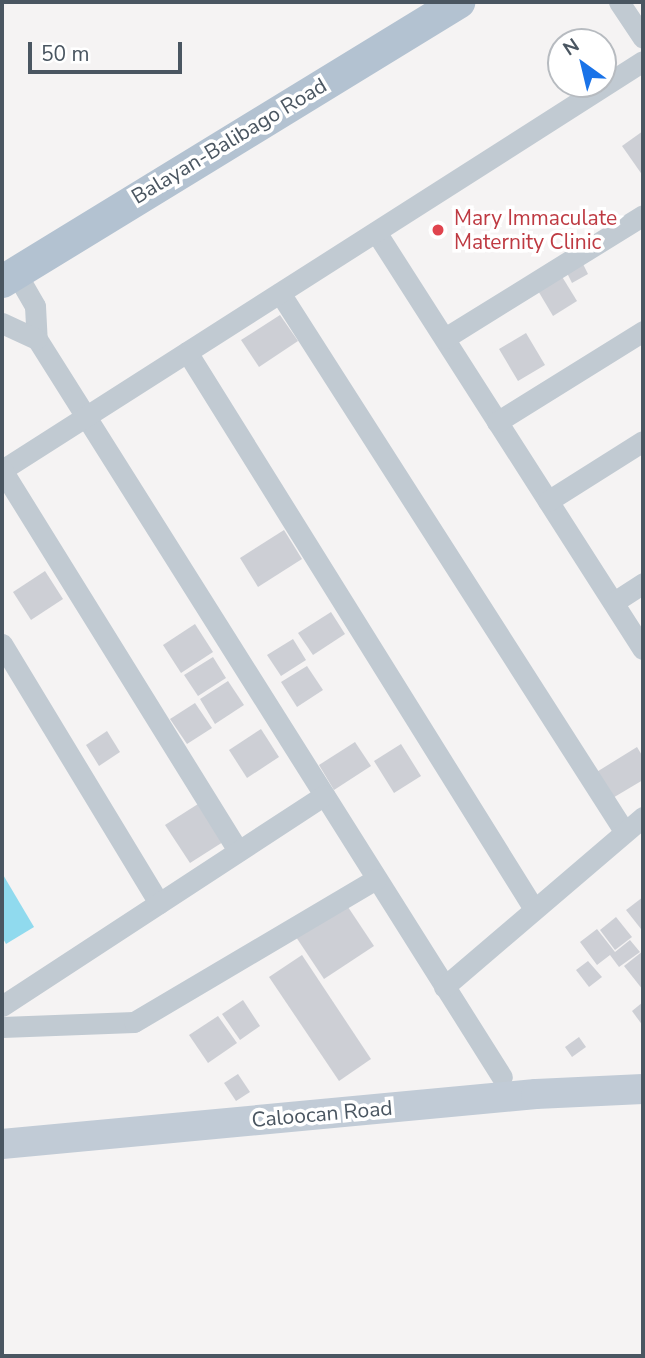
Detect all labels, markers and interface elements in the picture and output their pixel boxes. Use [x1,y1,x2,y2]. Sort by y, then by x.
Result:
scale bar [32,28,186,72]
north arrow [547,28,617,98]
text: N [558,32,585,62]
text: 50 m [41,40,90,68]
street label: Balayan-Balibago Road [127,73,331,209]
place label: Mary Immaculate Maternity Clinic [454,205,617,255]
marker: Mary Immaculate Maternity Clinic [428,220,448,240]
street label: Caloocan Road [251,1095,393,1133]

